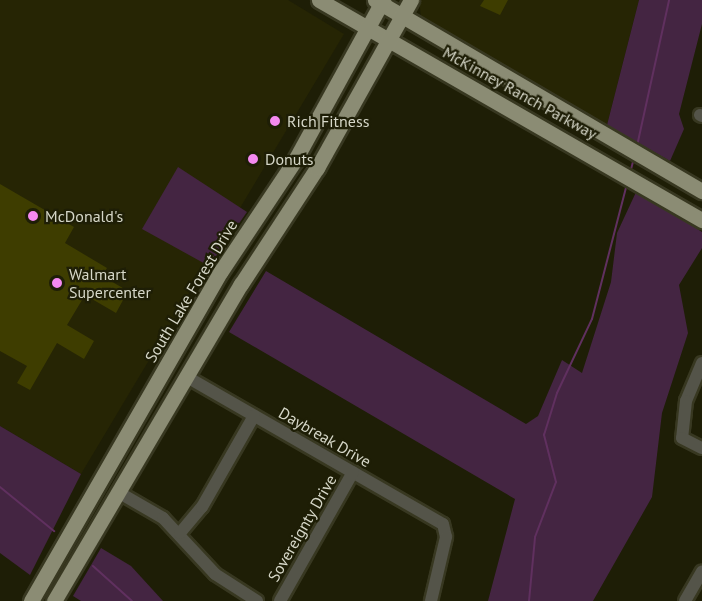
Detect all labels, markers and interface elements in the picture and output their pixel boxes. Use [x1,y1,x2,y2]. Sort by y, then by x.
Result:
street label: McKinney Ranch Parkway [439,42,601,144]
place label: Rich Fitness [287,111,369,131]
marker: Rich Fitness [268,114,282,128]
place label: Donuts [265,149,314,169]
marker: Donuts [246,152,260,166]
place label: McDonald's [45,206,123,226]
marker: McDonald's [26,209,40,223]
street label: South Lake Forest Drive [141,216,241,366]
place label: Walmart Supercenter [69,264,151,302]
marker: Walmart Supercenter [50,276,64,290]
street label: Daybreak Drive [275,403,375,471]
street label: Sovereignty Drive [263,471,341,585]

